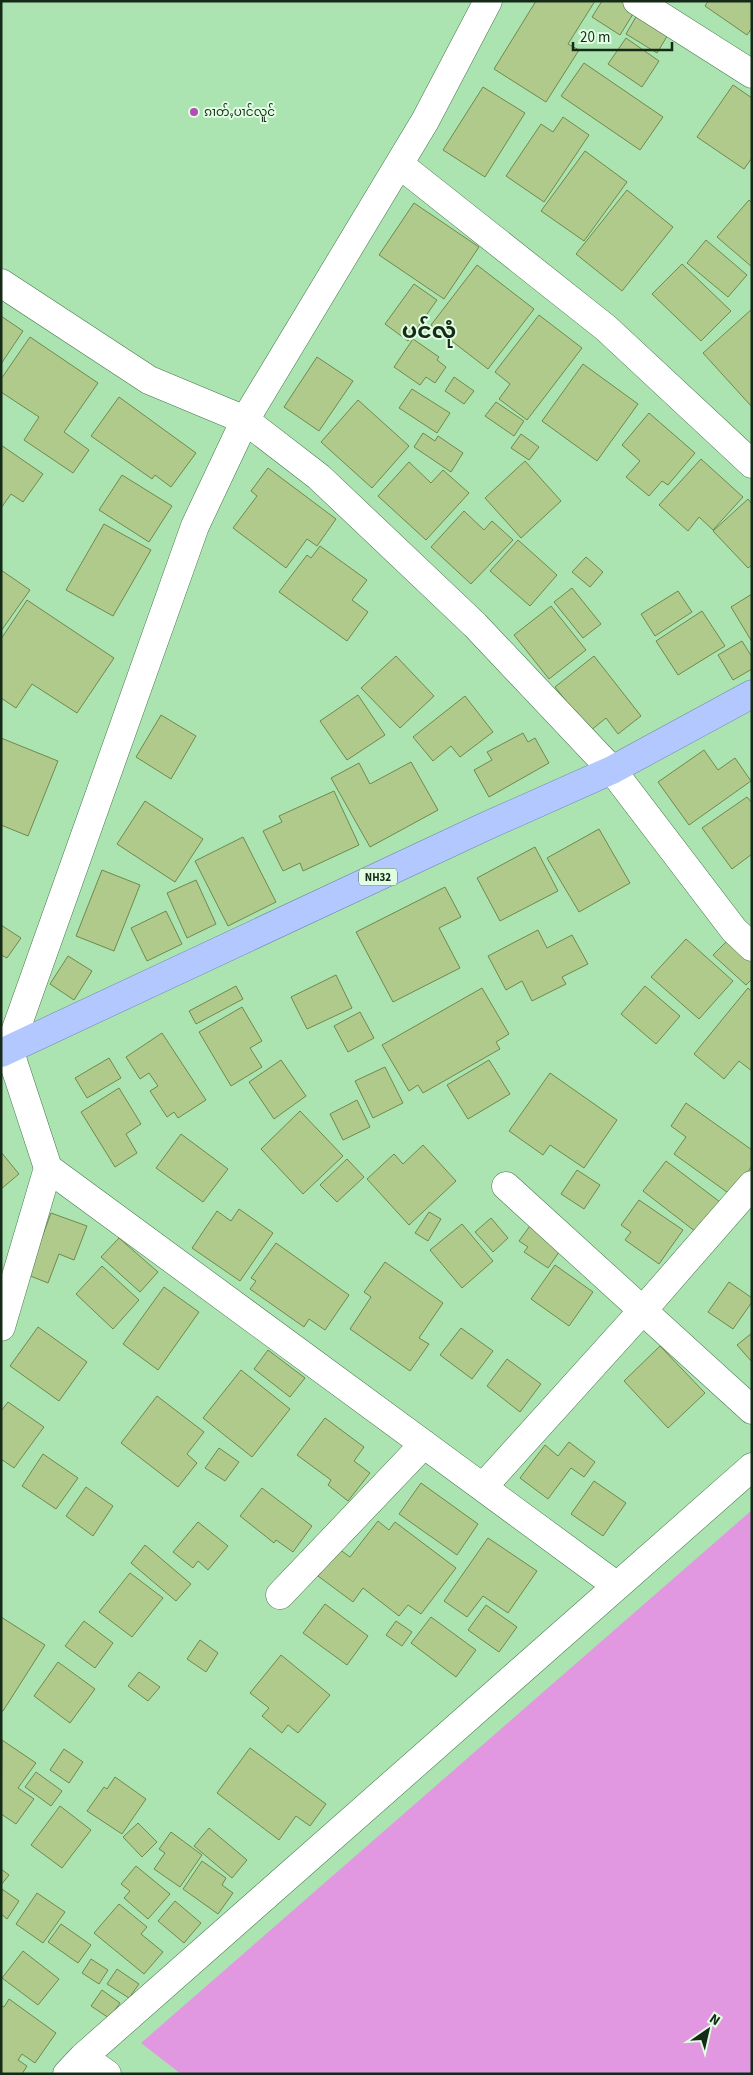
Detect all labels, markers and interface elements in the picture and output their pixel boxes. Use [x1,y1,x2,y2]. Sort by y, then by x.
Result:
scale bar [573,20,672,52]
text: 20 m [580,27,610,48]
place label: ၵၢတ်ႇပၢင်လူင် [204,103,275,122]
marker: ၵၢတ်ႇပၢင်လူင် [188,106,200,118]
district label: ပင်လုံ [402,315,456,348]
road number: NH32 [359,869,397,886]
north arrow [683,2005,733,2055]
text: N [705,2009,724,2031]

